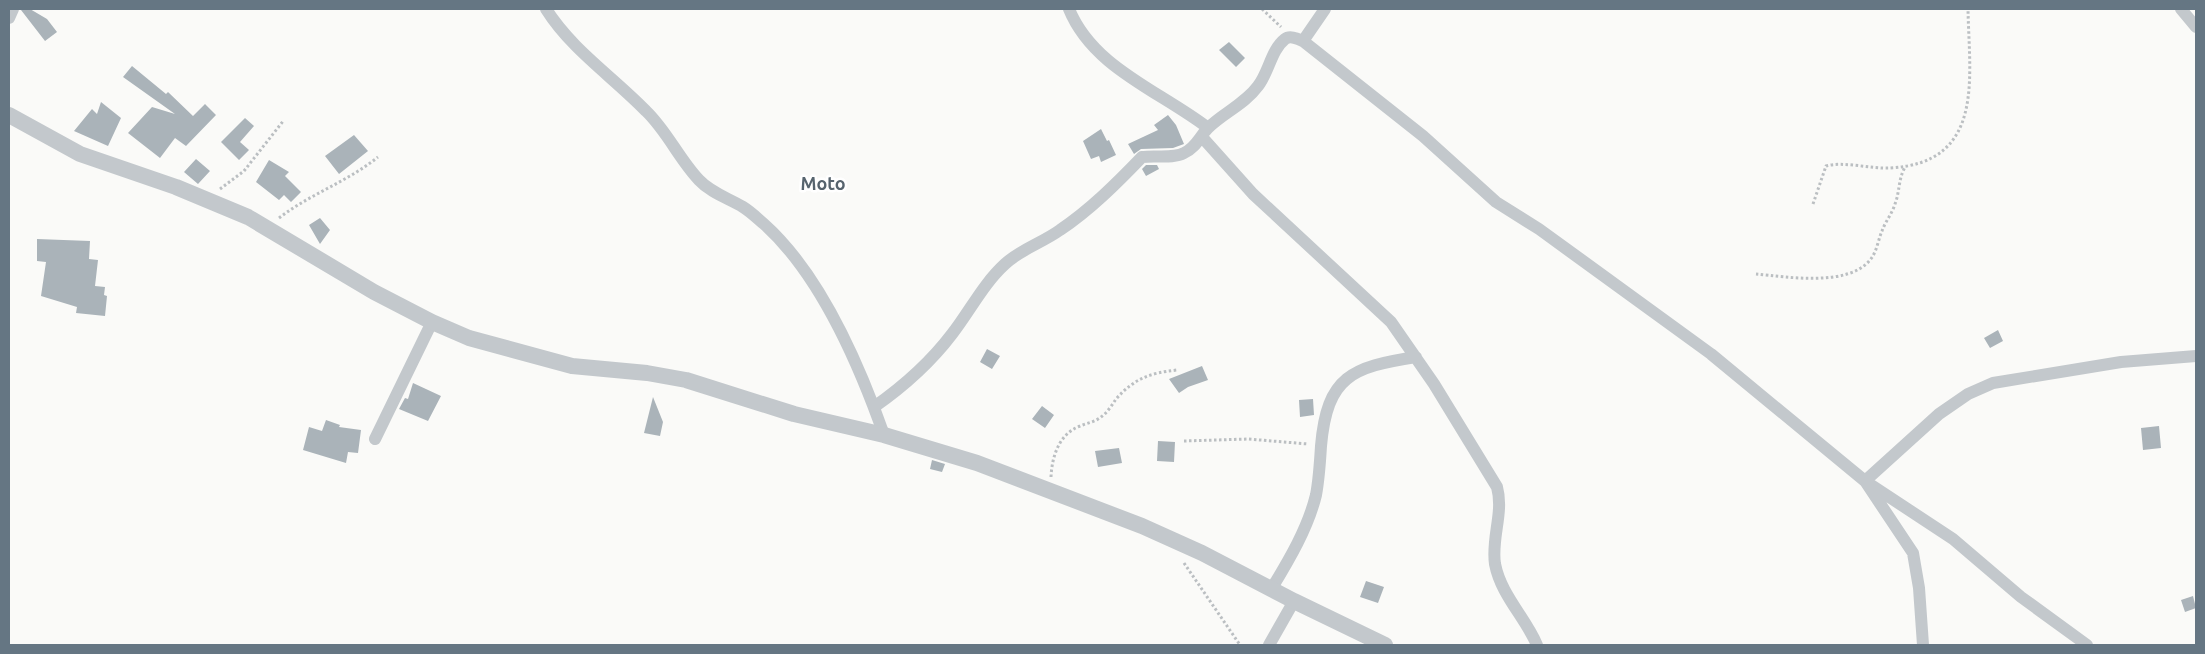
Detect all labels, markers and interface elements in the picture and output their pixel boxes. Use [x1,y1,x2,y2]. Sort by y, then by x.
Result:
district label: Moto [800,173,846,193]

